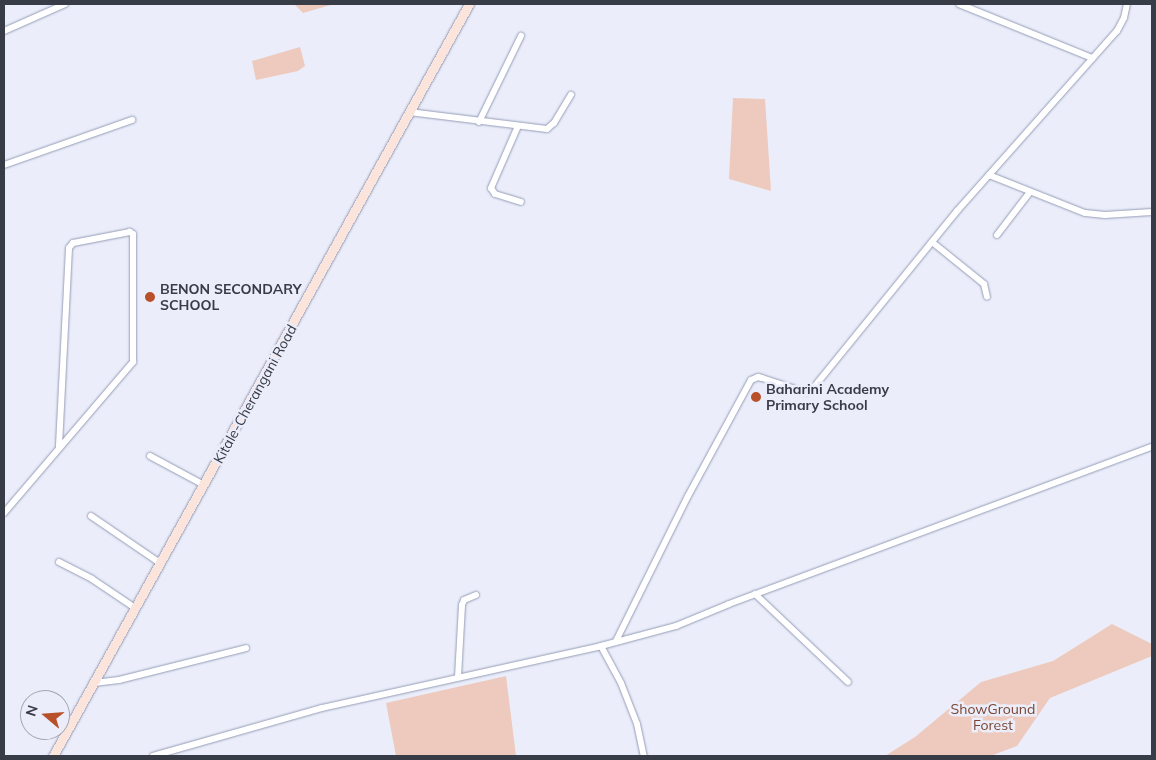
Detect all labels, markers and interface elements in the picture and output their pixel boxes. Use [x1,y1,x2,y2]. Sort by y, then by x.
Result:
place label: BENON SECONDARY SCHOOL [160,281,302,314]
marker: BENON SECONDARY SCHOOL [144,291,156,303]
street label: Kitale-Cherangani Road [210,322,300,466]
place label: Baharini Academy Primary School [766,381,889,414]
marker: Baharini Academy Primary School [750,391,762,403]
north arrow [20,690,70,740]
park label: ShowGround Forest [951,701,1035,734]
text: N [21,703,42,718]

